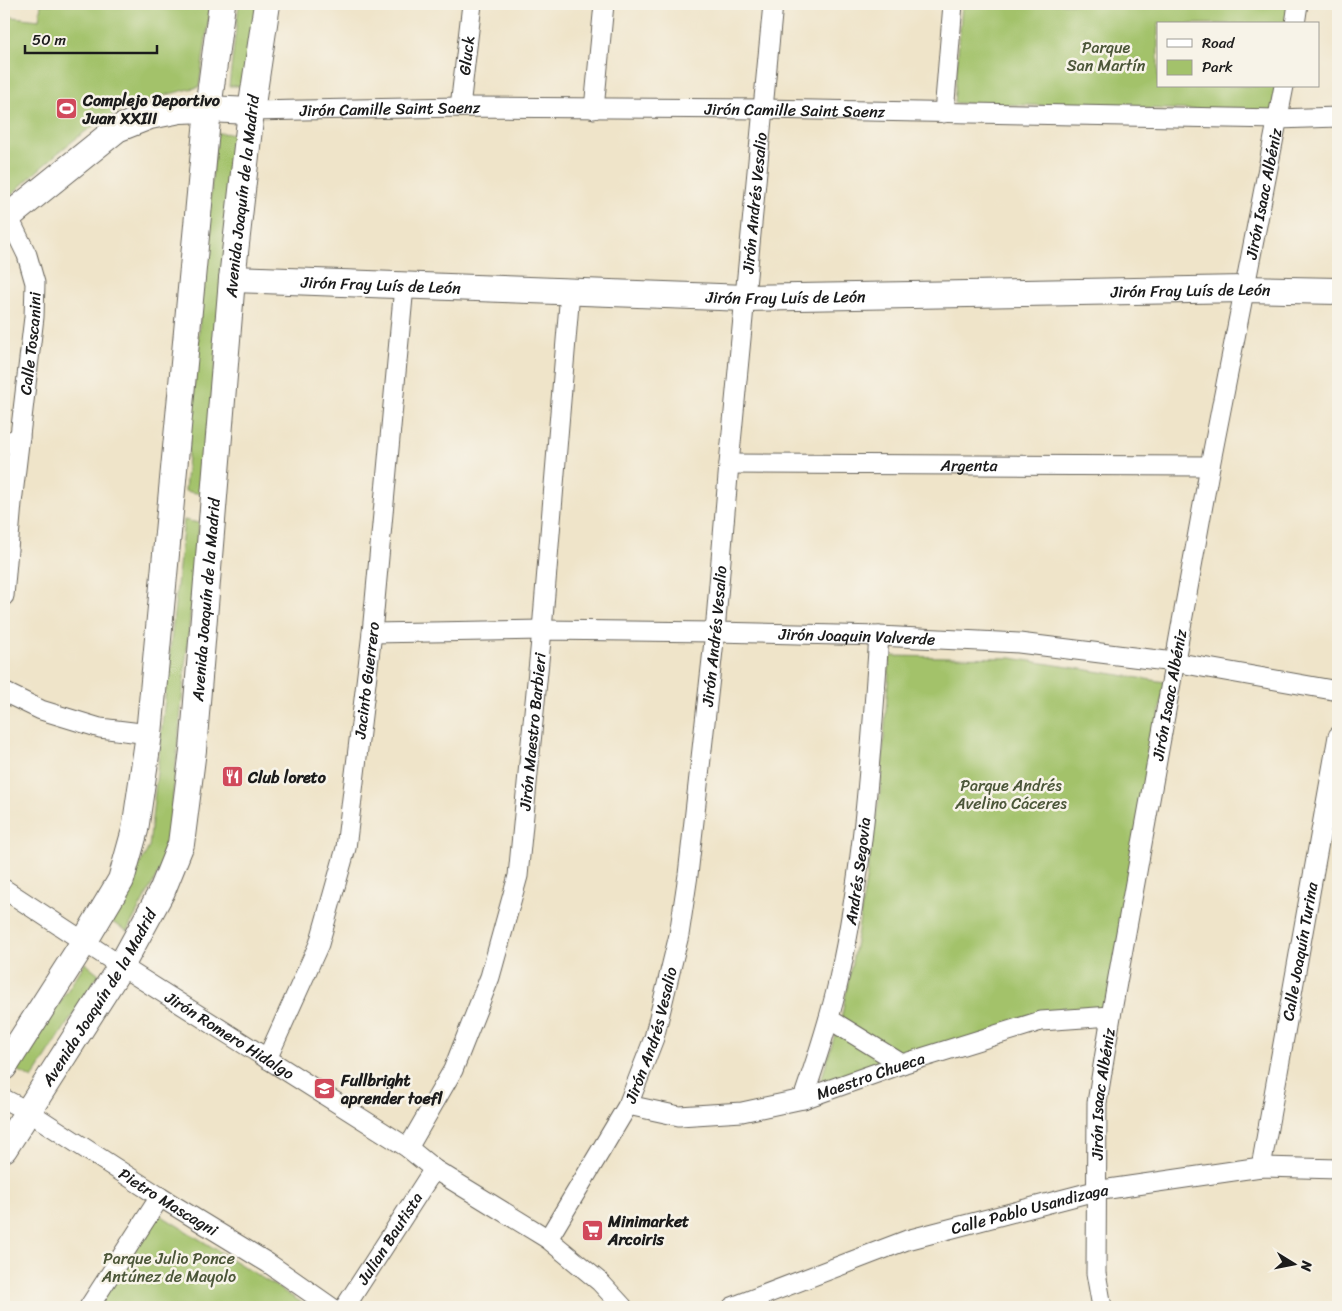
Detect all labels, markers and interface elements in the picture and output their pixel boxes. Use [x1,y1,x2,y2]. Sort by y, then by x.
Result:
scale bar [25,22,158,54]
legend [1157,22,1320,88]
text: 50 m [32,27,67,53]
text: Road [1202,30,1235,56]
park label: Parque San Martín [1067,33,1146,80]
street label: Gluck [450,34,483,77]
text: Park [1202,54,1233,80]
place label: Complejo Deportivo Juan XXIII [82,86,221,133]
street label: Avenida Joaquín de la Madrid [216,91,268,300]
street label: Jirón Camille Saint Saenz [298,93,481,125]
street label: Jirón Camille Saint Saenz [704,95,886,126]
sports icon: Complejo Deportivo Juan XXIII [55,97,79,121]
street label: Jirón Isaac Albéniz [1236,125,1291,263]
street label: Jirón Andrés Vesalio [733,131,776,276]
street label: Jirón Fray Luís de León [299,268,462,302]
street label: Jirón Fray Luís de León [1109,275,1271,306]
street label: Jirón Fray Luís de León [704,282,866,313]
street label: Calle Toscanini [11,291,50,397]
street label: Argenta [939,451,999,480]
street label: Avenida Joaquín de la Madrid [183,495,229,703]
street label: Jirón Andrés Vesalio [693,564,735,709]
street label: Jirón Joaquin Valverde [777,620,936,654]
street label: Jacinto Guerrero [345,621,388,741]
street label: Jirón Isaac Albéniz [1143,626,1195,764]
street label: Jirón Maestro Barbieri [510,651,555,813]
place label: Club loreto [247,763,327,792]
restaurant icon: Club loreto [220,765,244,789]
park label: Parque Andrés Avelino Cáceres [954,771,1067,818]
street label: Andrés Segovia [836,816,879,928]
street label: Calle Joaquín Turina [1273,879,1327,1023]
street label: Avenida Joaquín de la Madrid [33,902,165,1093]
street label: Jirón Andrés Vesalio [616,964,686,1108]
street label: Jirón Romero Hidalgo [158,983,300,1088]
street label: Jirón Isaac Albéniz [1083,1025,1124,1161]
street label: Maestro Chueca [812,1044,929,1108]
place label: Fullbright aprender toefl [340,1066,444,1113]
school or university icon: Fullbright aprender toefl [313,1077,337,1101]
street label: Pietro Mascagni [113,1160,224,1245]
street label: Calle Pablo Usandizaga [948,1175,1111,1243]
street label: Julian Bautista [348,1186,431,1292]
place label: Minimarket Arcoiris [607,1207,689,1254]
supermarket icon: Minimarket Arcoiris [580,1218,604,1242]
north arrow [1270,1238,1320,1288]
park label: Parque Julio Ponce Antúnez de Mayolo [101,1244,236,1291]
text: N [1293,1258,1320,1273]

